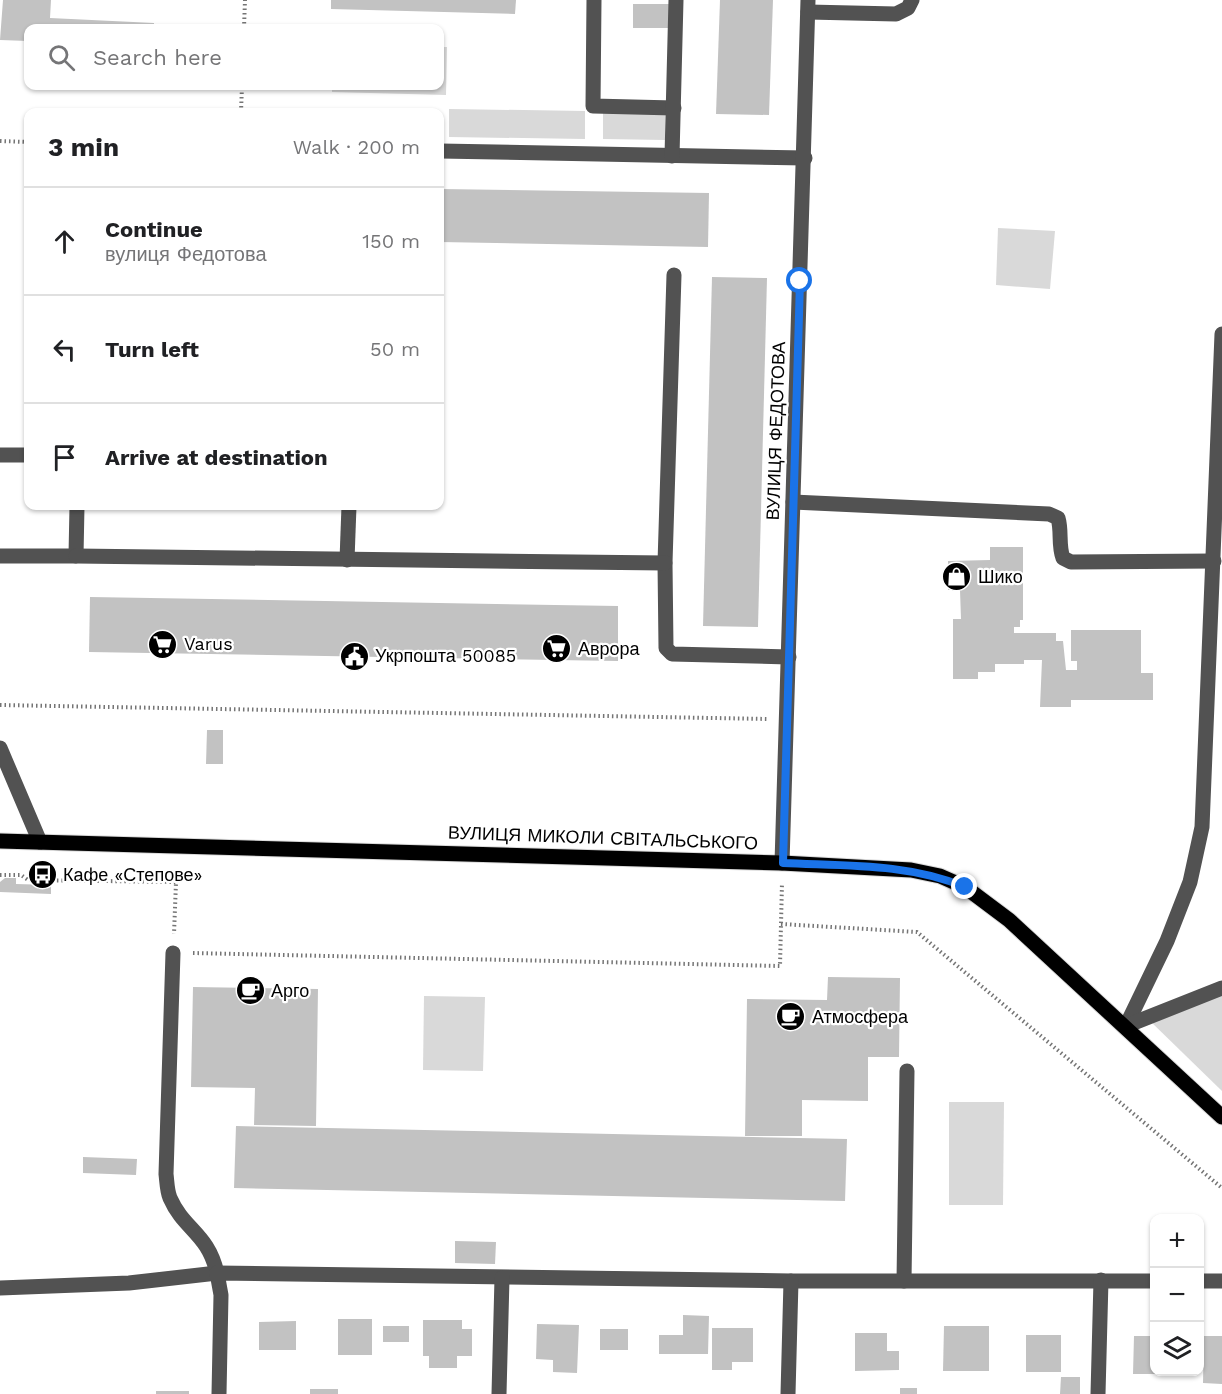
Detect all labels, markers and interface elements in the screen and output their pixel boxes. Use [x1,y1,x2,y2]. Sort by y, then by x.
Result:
search box [24,24,444,90]
icon: search [45,41,78,74]
text: Search here [93,45,222,70]
text: 3 min [48,132,119,162]
text: Walk · 200 m [293,135,420,159]
text: Continue [105,217,203,242]
icon: ahead [48,225,81,258]
text: 150 m [362,229,420,253]
text: вулиця Федотова [105,242,267,266]
route start [786,267,812,293]
icon: left [48,333,81,366]
text: Turn left [105,337,199,362]
text: 50 m [370,337,420,361]
street label: ВУЛИЦЯ ФЕДОТОВА [762,341,789,521]
icon: arrive [48,441,81,474]
text: Arrive at destination [105,445,328,470]
shop icon: Шико [941,561,973,593]
place label: Шико [978,566,1023,587]
supermarket icon: Varus [147,628,179,660]
place label: Varus [184,633,233,654]
supermarket icon: Аврора [541,633,573,665]
place label: Аврора [578,638,641,659]
public building icon: Укрпошта 50085 [338,640,370,672]
place label: Укрпошта 50085 [375,645,516,666]
street label: ВУЛИЦЯ МИКОЛИ СВІТАЛЬСЬКОГО [448,822,758,853]
bus stop icon: Кафе «Степове» [26,859,58,891]
place label: Кафе «Степове» [63,864,202,885]
route end [951,873,977,899]
cafe icon: Арго [234,975,266,1007]
place label: Арго [271,980,309,1001]
cafe icon: Атмосфера [775,1001,807,1033]
place label: Атмосфера [812,1006,909,1027]
map controls [1150,1214,1204,1376]
button: + [1150,1214,1204,1268]
button: − [1150,1268,1204,1322]
button: layers [1150,1322,1204,1376]

